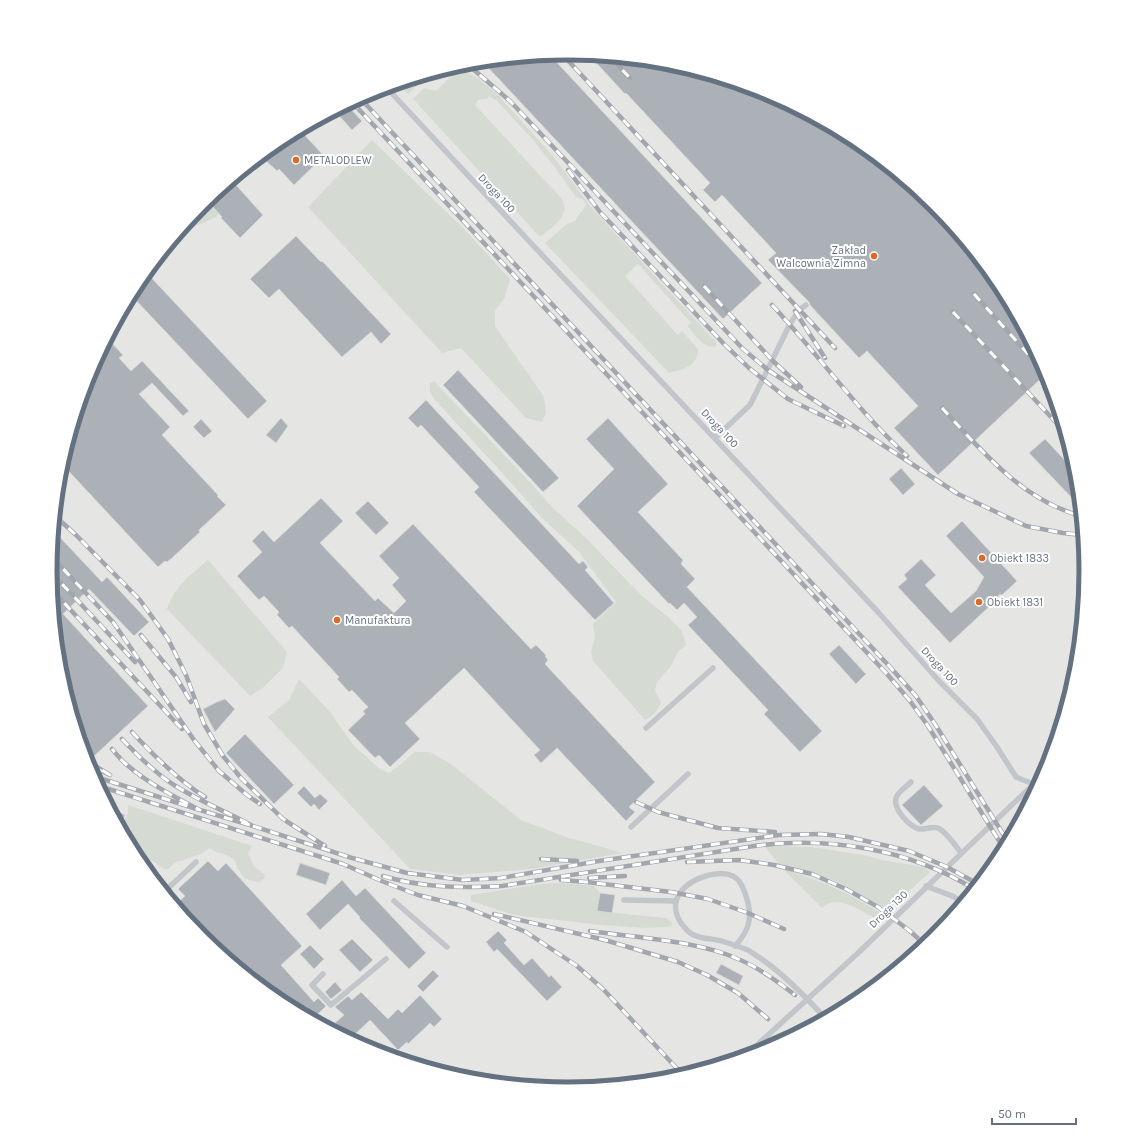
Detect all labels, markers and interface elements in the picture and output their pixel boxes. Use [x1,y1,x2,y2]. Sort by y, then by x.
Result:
place label: METALODLEW [304,154,372,167]
marker: METALODLEW [291,155,301,165]
street label: Droga 100 [475,171,518,216]
place label: Zakład Walcownia Zimna [776,244,866,270]
marker: Zakład Walcownia Zimna [869,251,879,261]
street label: Droga 100 [698,406,741,451]
place label: Obiekt 1833 [990,552,1049,565]
marker: Obiekt 1833 [977,553,987,563]
place label: Obiekt 1831 [987,596,1043,609]
marker: Obiekt 1831 [974,597,984,607]
place label: Manufaktura [345,614,411,627]
marker: Manufaktura [332,615,342,625]
street label: Droga 100 [918,644,961,689]
street label: Droga 130 [866,888,910,931]
scale bar [992,1100,1076,1126]
text: 50 m [998,1107,1026,1121]

